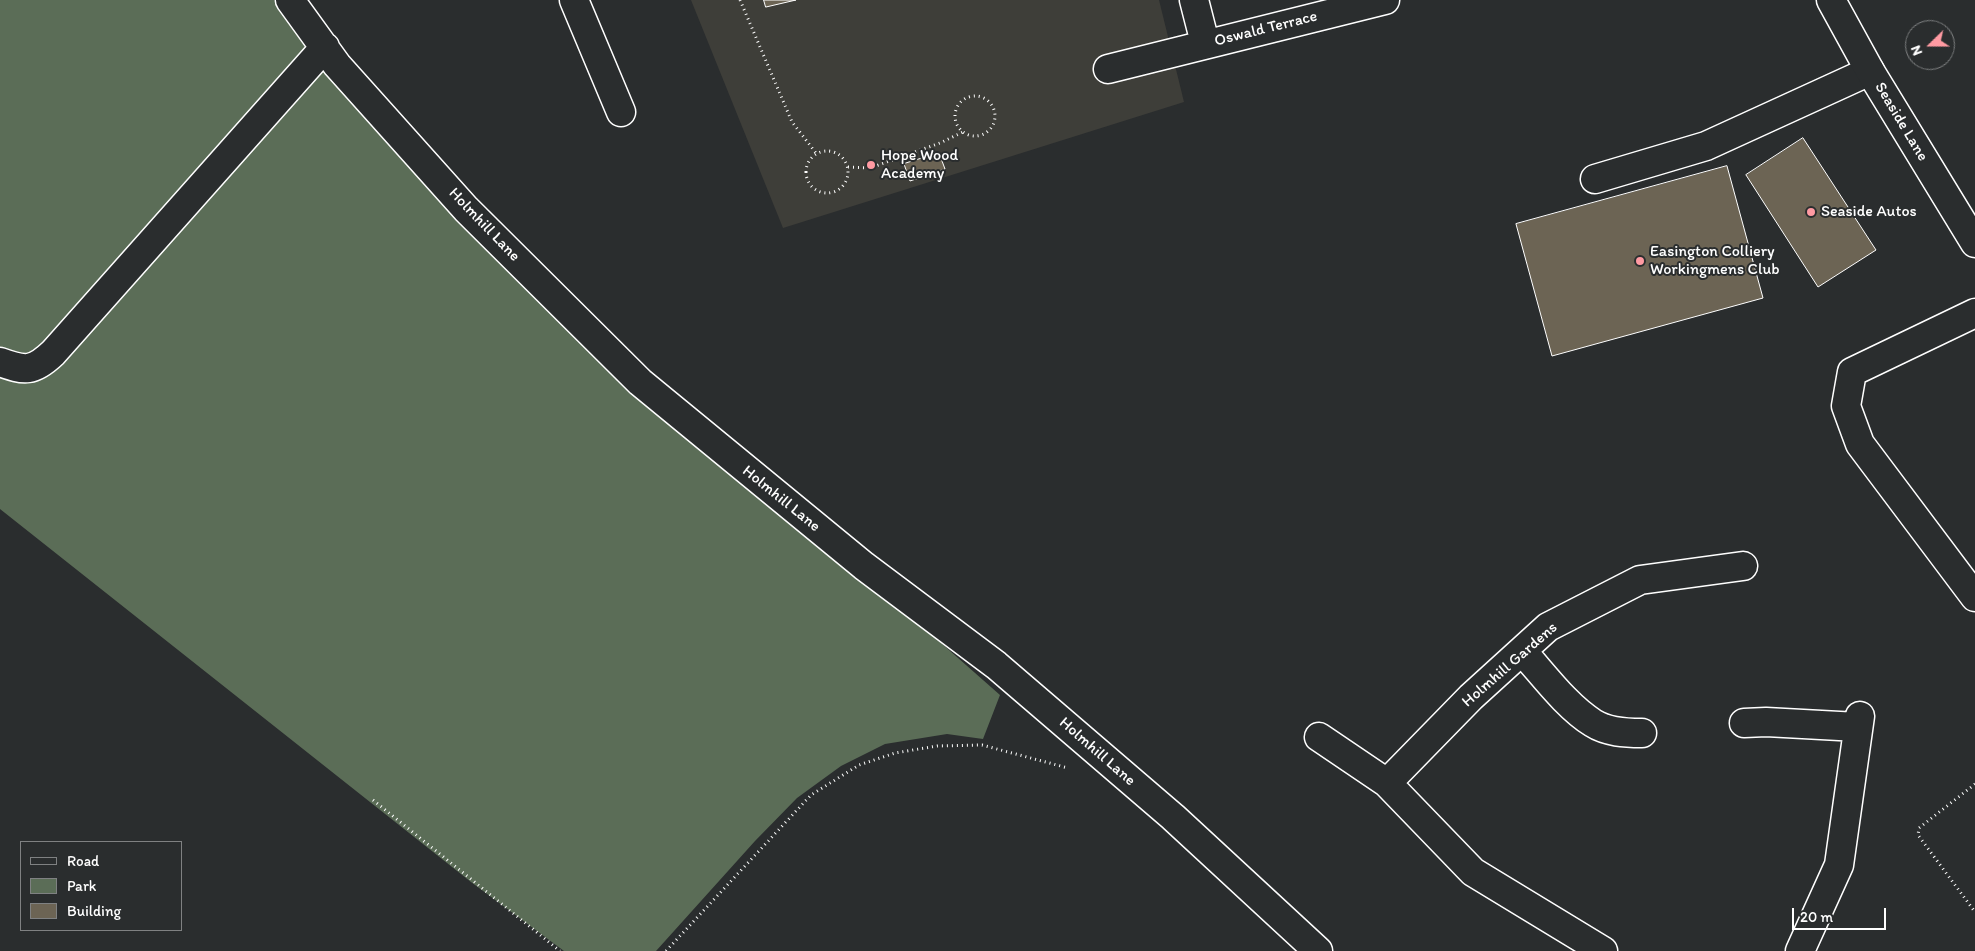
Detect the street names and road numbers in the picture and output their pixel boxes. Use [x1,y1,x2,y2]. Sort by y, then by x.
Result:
street label: Oswald Terrace [1213,7,1319,51]
street label: Seaside Lane [1870,79,1932,165]
street label: Holmhill Lane [444,184,524,266]
street label: Holmhill Lane [738,462,824,536]
street label: Holmhill Gardens [1458,618,1562,712]
street label: Holmhill Lane [1055,714,1139,790]

